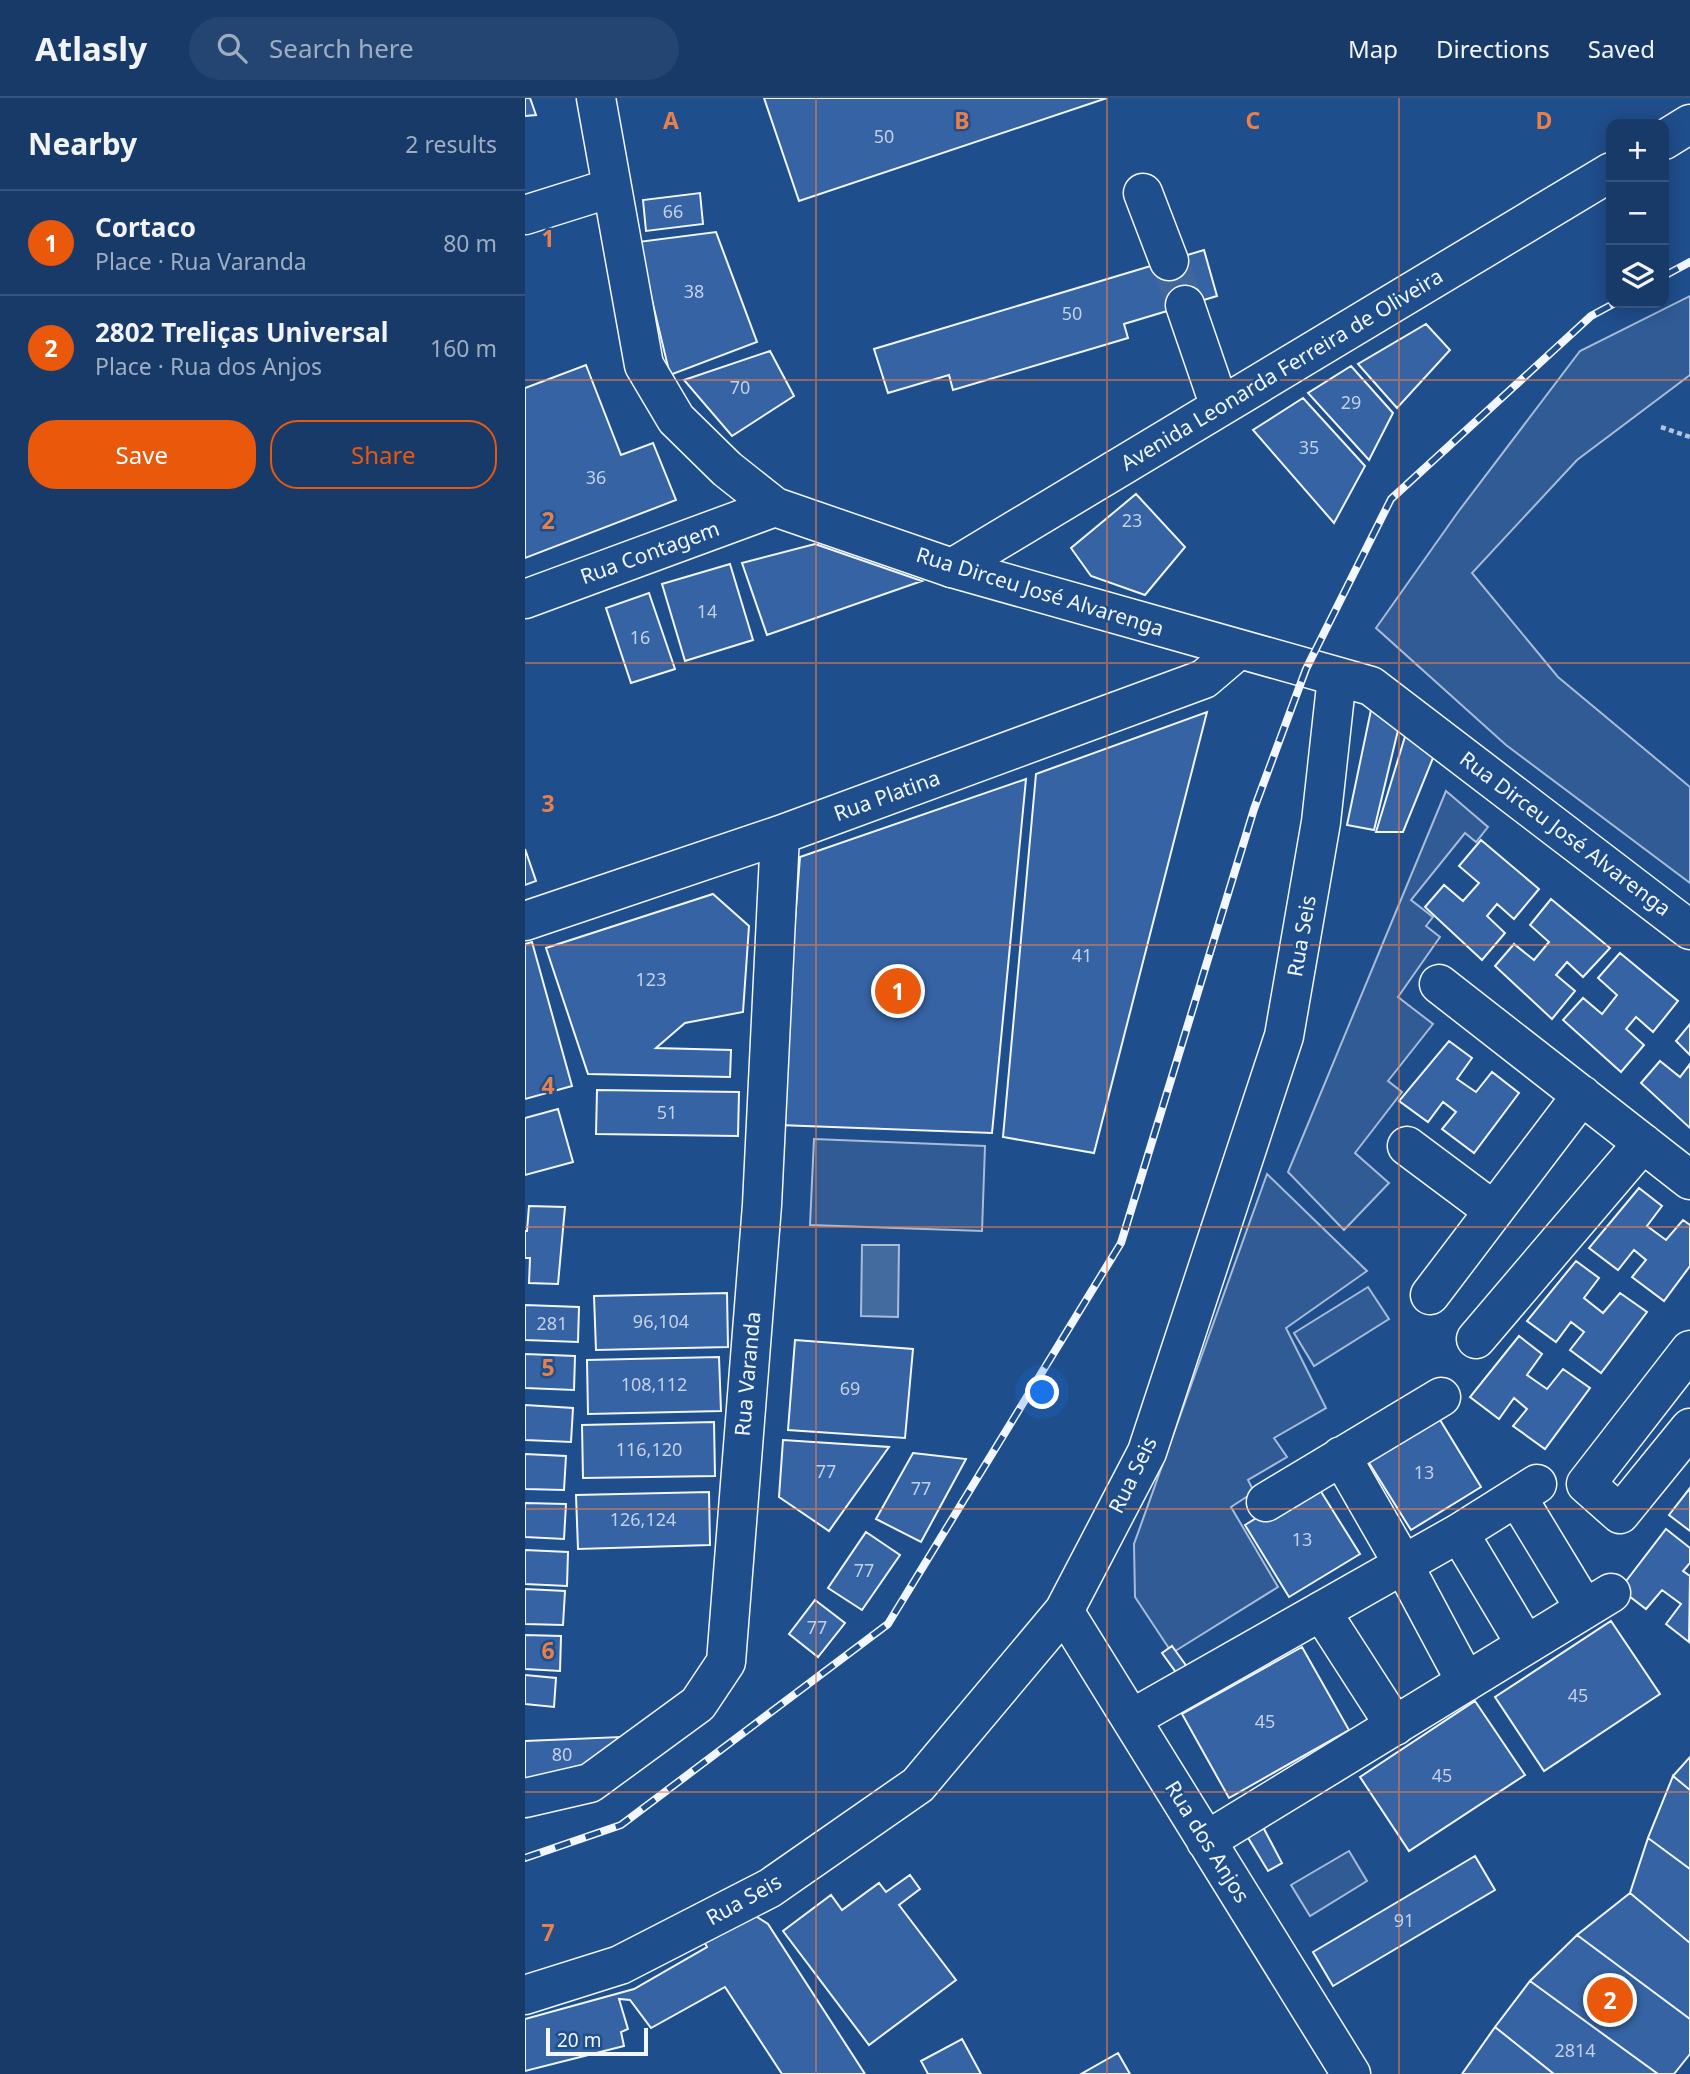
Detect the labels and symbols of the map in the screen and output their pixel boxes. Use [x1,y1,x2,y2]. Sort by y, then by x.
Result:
text: A [663,104,679,136]
text: B [954,104,970,136]
text: C [1246,104,1261,136]
text: D [1536,104,1552,136]
house number: 50 [874,124,894,148]
house number: 66 [663,199,683,223]
text: 1 [541,222,555,254]
street label: Avenida Leonarda Ferreira de Oliveira [1115,262,1448,477]
house number: 38 [684,279,704,303]
house number: 50 [1062,301,1082,325]
house number: 70 [730,375,750,399]
house number: 29 [1341,390,1361,414]
house number: 35 [1299,435,1319,459]
house number: 36 [586,465,606,489]
text: 2 [541,504,555,536]
house number: 23 [1122,508,1142,532]
street label: Rua Contagem [576,514,723,590]
street label: Rua Dirceu José Alvarenga [913,540,1168,642]
house number: 14 [697,599,717,623]
house number: 16 [630,625,650,649]
street label: Rua Dirceu José Alvarenga [1454,745,1677,922]
street label: Rua Platina [830,763,944,827]
text: 3 [541,787,555,819]
street label: Rua Seis [1280,893,1322,979]
house number: 41 [1072,943,1092,967]
pin: 1 [875,965,921,1017]
house number: 123 [636,967,666,991]
text: 4 [541,1069,555,1101]
house number: 51 [657,1100,677,1124]
house number: 96,104 [633,1309,689,1333]
street label: Rua Varanda [728,1310,766,1437]
house number: 281 [537,1311,567,1335]
text: 5 [541,1351,555,1383]
house number: 108,112 [621,1372,687,1396]
your location [1025,1375,1059,1409]
house number: 69 [840,1376,860,1400]
street label: Rua Seis [1102,1432,1163,1518]
house number: 116,120 [616,1437,682,1461]
house number: 77 [816,1459,836,1483]
house number: 13 [1414,1460,1434,1484]
house number: 77 [911,1476,931,1500]
house number: 126,124 [610,1507,676,1531]
house number: 13 [1292,1527,1312,1551]
house number: 77 [854,1558,874,1582]
house number: 77 [807,1615,827,1639]
text: 6 [541,1634,555,1666]
house number: 45 [1568,1683,1588,1707]
house number: 45 [1255,1709,1275,1733]
house number: 80 [552,1742,572,1766]
house number: 45 [1432,1763,1452,1787]
street label: Rua dos Anjos [1159,1775,1257,1908]
street label: Rua Seis [701,1867,786,1931]
house number: 91 [1394,1908,1414,1932]
text: 7 [541,1916,555,1948]
pin: 2 [1587,1974,1633,2026]
scale bar [546,2025,647,2057]
house number: 2814 [1554,2038,1596,2062]

